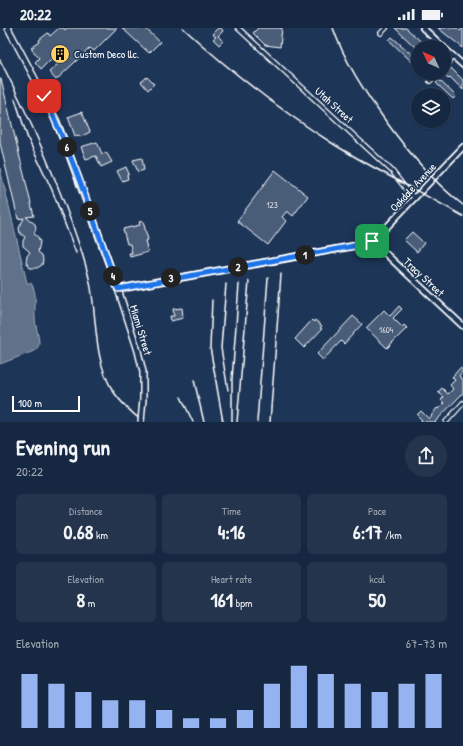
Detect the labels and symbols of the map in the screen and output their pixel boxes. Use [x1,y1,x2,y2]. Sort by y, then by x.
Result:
north arrow [411,40,451,80]
building icon: Custom Deco llc. [49,43,71,65]
place label: Custom Deco llc. [74,47,139,61]
pin [27,79,61,113]
street label: Utah Street [312,84,356,126]
pin: 6 [57,137,77,157]
street label: Oakdale Avenue [387,159,439,214]
house number: 123 [266,199,278,211]
pin: 5 [80,201,100,221]
pin [355,224,389,258]
pin: 1 [295,245,315,265]
street label: Tracy Street [401,255,447,300]
pin: 2 [228,257,248,277]
pin: 4 [103,266,123,286]
pin: 3 [161,268,181,288]
street label: Miami Street [127,303,155,357]
house number: 1604 [379,324,394,336]
scale bar [12,394,80,413]

